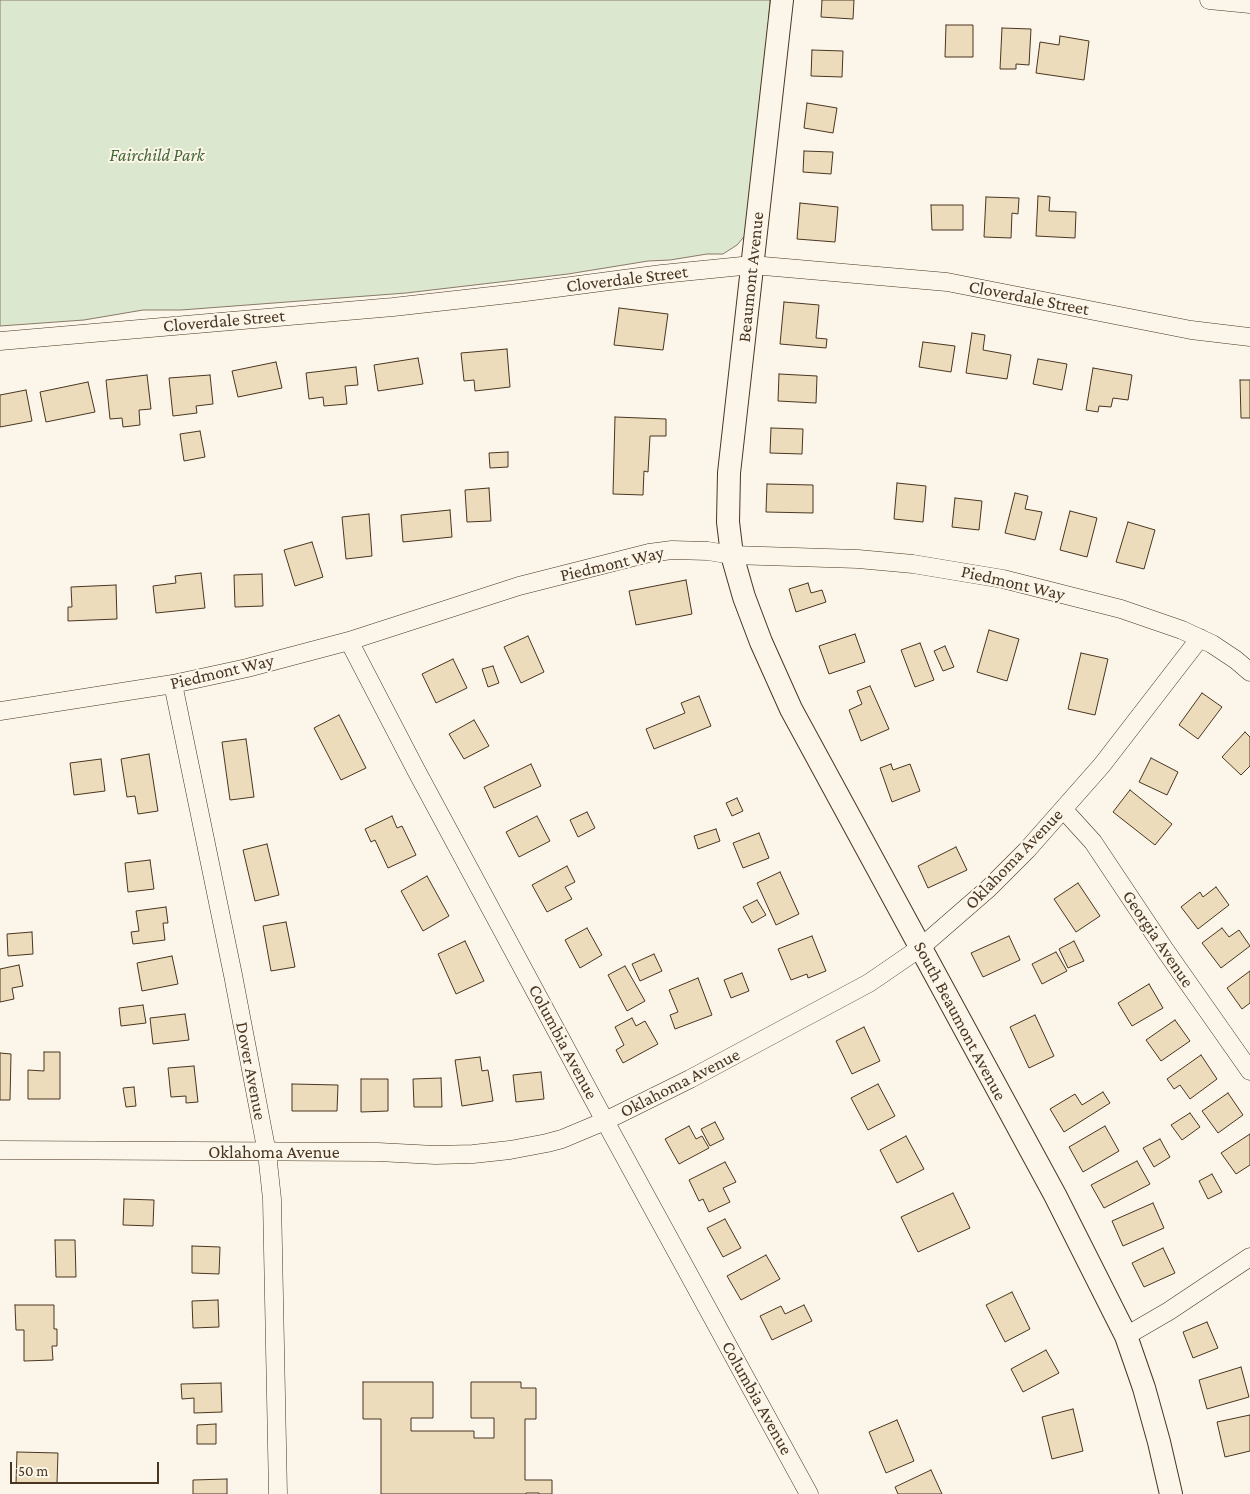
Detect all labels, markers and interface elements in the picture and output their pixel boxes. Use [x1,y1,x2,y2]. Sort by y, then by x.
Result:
park label: Fairchild Park [110,144,204,166]
street label: Beaumont Avenue [733,211,769,343]
street label: Cloverdale Street [565,261,689,297]
street label: Cloverdale Street [967,276,1091,320]
street label: Cloverdale Street [162,305,286,337]
street label: Piedmont Way [558,542,666,586]
street label: Piedmont Way [959,561,1067,605]
street label: Piedmont Way [168,650,276,694]
street label: Oklahoma Avenue [961,804,1067,914]
street label: Georgia Avenue [1118,886,1198,992]
street label: South Beaumont Avenue [909,938,1011,1104]
street label: Columbia Avenue [524,981,602,1103]
street label: Dover Avenue [231,1020,271,1122]
street label: Oklahoma Avenue [617,1044,743,1122]
street label: Oklahoma Avenue [208,1141,340,1163]
street label: Columbia Avenue [717,1337,797,1459]
scale bar [12,1452,161,1484]
text: 50 m [18,1463,48,1479]

